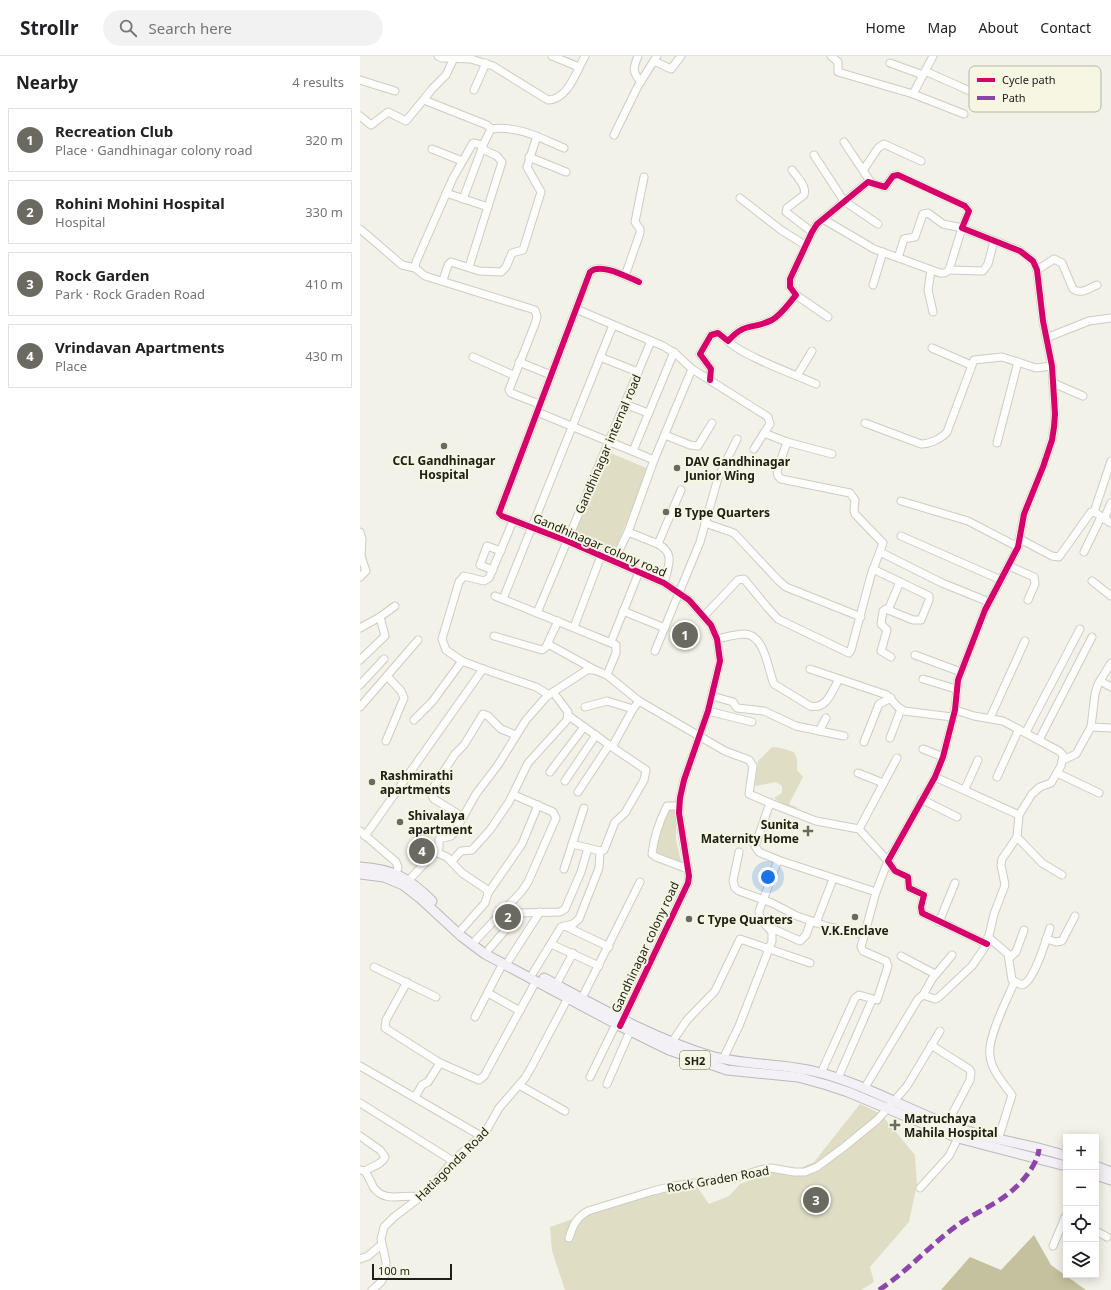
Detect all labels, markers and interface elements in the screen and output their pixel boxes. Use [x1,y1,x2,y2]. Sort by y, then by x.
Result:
search box [103,10,383,46]
text: Strollr [20,15,79,41]
icon: search [117,17,139,39]
text: Search here [149,18,232,38]
text: Home [866,18,905,37]
text: Map [927,18,957,37]
text: About [979,18,1018,37]
text: Contact [1040,18,1091,37]
legend [969,66,1101,112]
text: Nearby [16,71,78,94]
text: Cycle path [1002,72,1055,87]
text: 4 results [292,73,344,91]
text: Path [1002,90,1026,105]
text: Recreation Club [55,121,173,141]
text: 1 [26,131,34,149]
text: 320 m [305,131,343,149]
text: Place · Gandhinagar colony road [55,141,253,159]
text: Rohini Mohini Hospital [55,193,225,213]
text: 2 [26,203,34,221]
text: 330 m [305,203,343,221]
text: Hospital [55,213,105,231]
text: Rock Garden [55,265,150,285]
text: 3 [26,275,34,293]
text: 410 m [305,275,343,293]
text: Park · Rock Graden Road [55,285,205,303]
text: Vrindavan Apartments [55,337,225,357]
text: 4 [26,347,34,365]
text: 430 m [305,347,343,365]
text: Place [55,357,87,375]
street label: Gandhinagar internal road [571,372,645,516]
marker: CCL Gandhinagar Hospital [439,441,449,451]
place label: CCL Gandhinagar Hospital [393,452,496,483]
place label: DAV Gandhinagar Junior Wing [684,453,791,484]
marker: DAV Gandhinagar Junior Wing [672,463,682,473]
place label: B Type Quarters [674,504,770,521]
marker: B Type Quarters [661,507,671,517]
street label: Gandhinagar colony road [531,509,669,581]
pin: 1 [672,620,698,650]
place label: Rashmirathi apartments [380,767,453,798]
marker: Rashmirathi apartments [367,777,377,787]
place label: Shivalaya apartment [408,807,472,838]
place label: Sunita Maternity Home [701,816,799,847]
marker: Shivalaya apartment [395,817,405,827]
marker: Sunita Maternity Home [802,825,814,837]
pin: 4 [409,836,435,866]
your location [758,867,778,887]
street label: Gandhinagar colony road [607,879,683,1015]
pin: 2 [495,902,521,932]
place label: C Type Quarters [697,911,793,928]
marker: V.K.Enclave [850,912,860,922]
marker: C Type Quarters [684,914,694,924]
place label: V.K.Enclave [821,922,889,939]
road number: SH2 [680,1051,710,1069]
place label: Matruchaya Mahila Hospital [904,1110,998,1141]
marker: Matruchaya Mahila Hospital [889,1119,901,1131]
street label: Hatiagonda Road [411,1123,493,1205]
map controls [1063,1134,1099,1278]
button: + [1063,1134,1099,1170]
street label: Rock Graden Road [665,1162,771,1196]
button: − [1063,1170,1099,1206]
pin: 3 [803,1185,829,1215]
button: locate [1063,1206,1099,1242]
button: layers [1063,1242,1099,1278]
scale bar [372,1262,452,1281]
text: 100 m [378,1263,410,1278]

